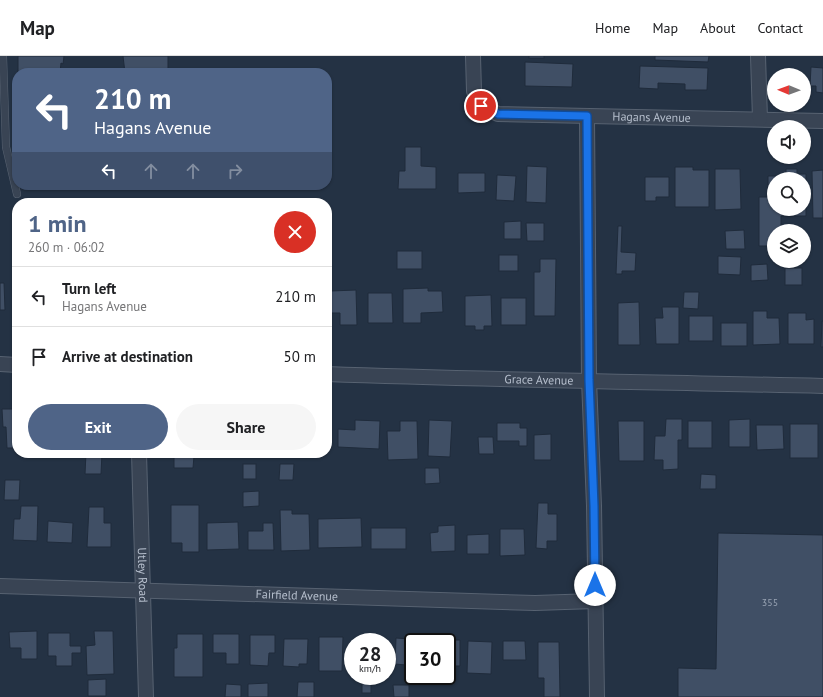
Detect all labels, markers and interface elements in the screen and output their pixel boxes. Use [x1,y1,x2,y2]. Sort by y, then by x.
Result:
text: Map [20,16,55,40]
text: Home [595,19,630,37]
text: Map [652,19,678,37]
text: About [700,19,736,37]
text: Contact [758,19,803,37]
north arrow [767,68,811,112]
map controls [767,68,811,268]
text: 210 m [94,80,171,117]
icon: left [28,84,80,136]
pin [464,89,498,123]
icon: arrive [470,95,492,117]
street label: Hagans Avenue [612,108,691,125]
text: Hagans Avenue [94,116,212,139]
button: sound [767,120,811,164]
icon: left [98,160,120,182]
icon: ahead [140,160,162,182]
icon: ahead [182,160,204,182]
icon: right [224,160,246,182]
button: search [767,172,811,216]
text: 1 min [28,208,87,239]
button: close [274,211,316,253]
button: layers [767,224,811,268]
text: 260 m · 06:02 [28,239,105,256]
text: Turn left [62,279,116,298]
icon: left [28,286,50,308]
text: 210 m [275,287,316,306]
text: Hagans Avenue [62,298,147,315]
icon: arrive [28,346,50,368]
text: Arrive at destination [62,347,193,366]
text: 50 m [283,347,316,366]
street label: Grace Avenue [504,371,574,388]
button: Exit [28,404,168,450]
button: Share [176,404,316,450]
street label: Utley Road [135,547,151,603]
position arrow [574,564,616,606]
street label: Fairfield Avenue [255,586,338,604]
house number: 355 [762,596,778,609]
speed limit sign: 30 [404,633,456,685]
text: 28 [359,641,381,667]
text: km/h [359,662,381,675]

